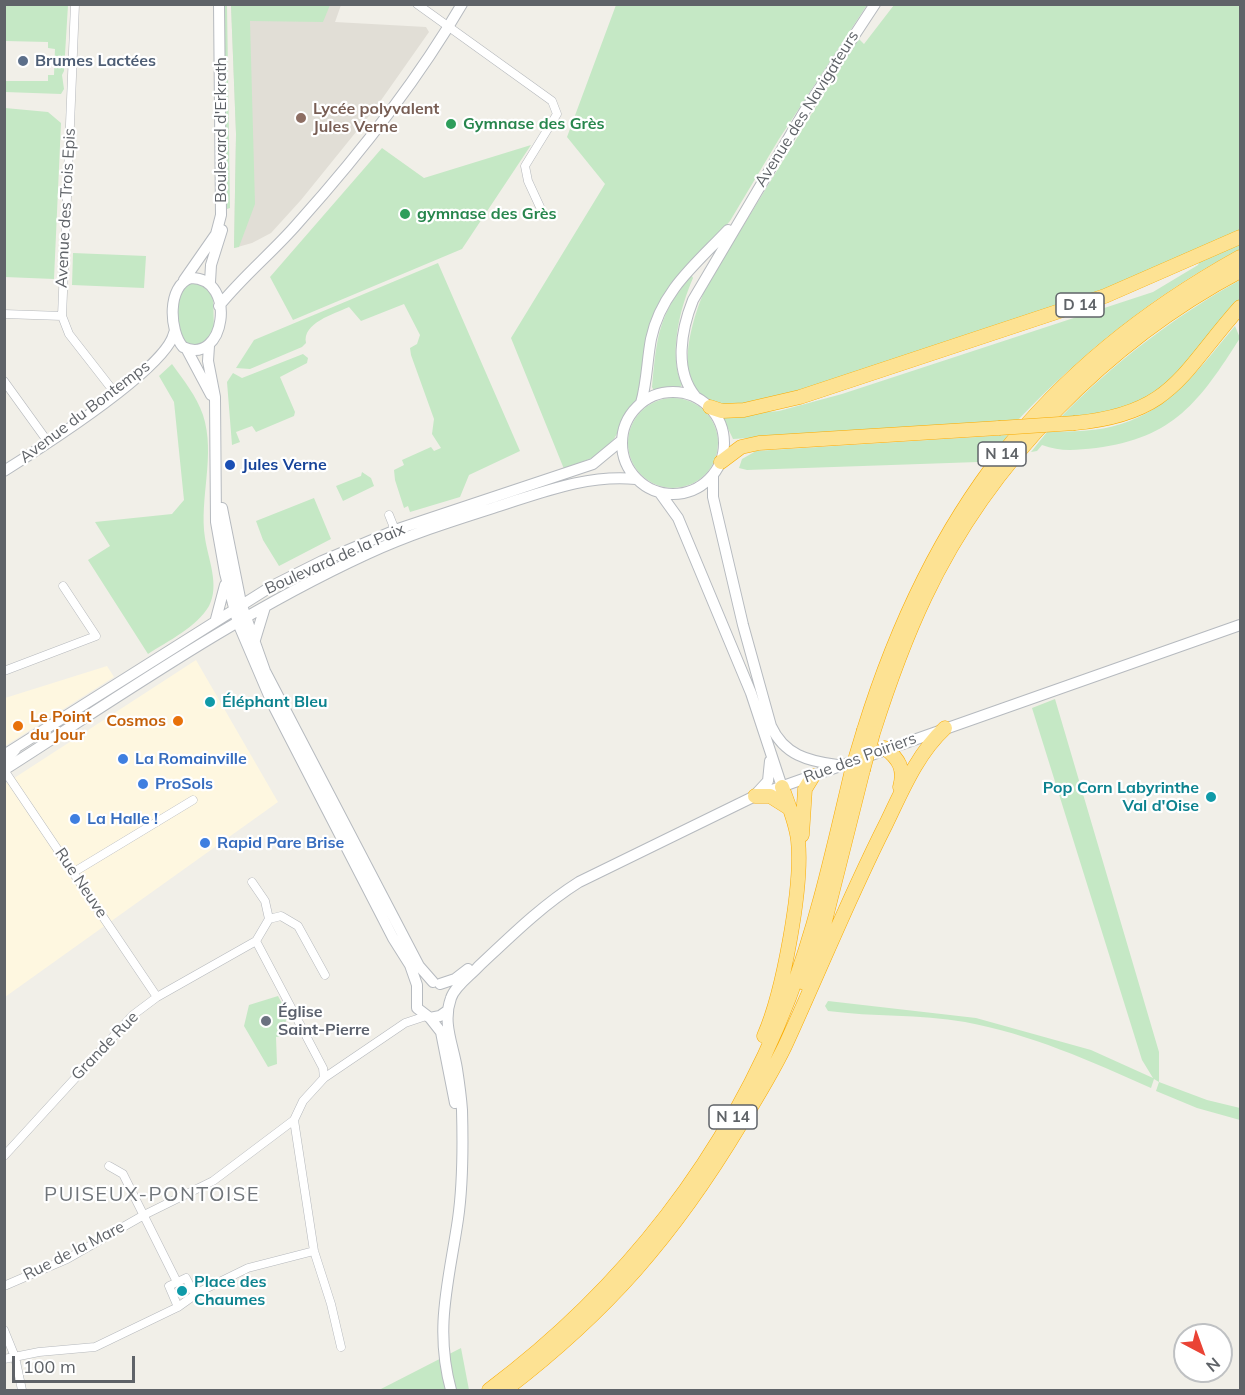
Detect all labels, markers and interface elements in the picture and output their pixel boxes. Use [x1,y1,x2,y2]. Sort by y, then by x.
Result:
street label: Avenue des Navigateurs [751,27,863,191]
place label: Brumes Lactées [35,51,156,71]
marker: Brumes Lactées [16,54,30,68]
street label: Boulevard d'Erkrath [211,57,231,203]
place label: Lycée polyvalent Jules Verne [313,99,439,137]
marker: Lycée polyvalent Jules Verne [294,111,308,125]
place label: Gymnase des Grès [463,114,605,134]
marker: Gymnase des Grès [444,117,458,131]
street label: Avenue des Trois Epis [52,127,80,289]
place label: gymnase des Grès [417,204,557,224]
marker: gymnase des Grès [398,207,412,221]
road number: D 14 [1056,293,1104,317]
street label: Avenue du Bontemps [16,357,154,467]
road number: N 14 [978,442,1026,466]
place label: Jules Verne [242,455,327,475]
marker: Jules Verne [223,458,237,472]
street label: Boulevard de la Paix [262,519,408,599]
place label: Éléphant Bleu [222,692,328,712]
marker: Éléphant Bleu [203,695,217,709]
place label: Le Point du Jour [30,707,92,745]
place label: Cosmos [106,711,166,731]
marker: Cosmos [171,714,185,728]
marker: Le Point du Jour [11,719,25,733]
street label: Rue des Poiriers [801,729,919,787]
place label: La Romainville [135,749,247,769]
marker: La Romainville [116,752,130,766]
place label: ProSols [155,774,213,794]
marker: ProSols [136,777,150,791]
place label: Pop Corn Labyrinthe Val d'Oise [1043,778,1199,816]
marker: Pop Corn Labyrinthe Val d'Oise [1204,790,1218,804]
place label: La Halle ! [87,809,158,829]
marker: La Halle ! [68,812,82,826]
place label: Rapid Pare Brise [217,833,344,853]
marker: Rapid Pare Brise [198,836,212,850]
street label: Rue Neuve [51,844,111,922]
place label: Église Saint-Pierre [278,1002,370,1040]
street label: Grande Rue [68,1008,142,1084]
marker: Église Saint-Pierre [259,1014,273,1028]
road number: N 14 [709,1105,757,1129]
district label: PUISEUX-PONTOISE [44,1183,260,1207]
street label: Rue de la Mare [20,1217,128,1285]
place label: Place des Chaumes [194,1272,267,1310]
marker: Place des Chaumes [175,1284,189,1298]
north arrow [1173,1323,1233,1383]
scale bar [15,1344,138,1382]
text: N [1202,1354,1225,1377]
text: 100 m [23,1355,76,1378]

